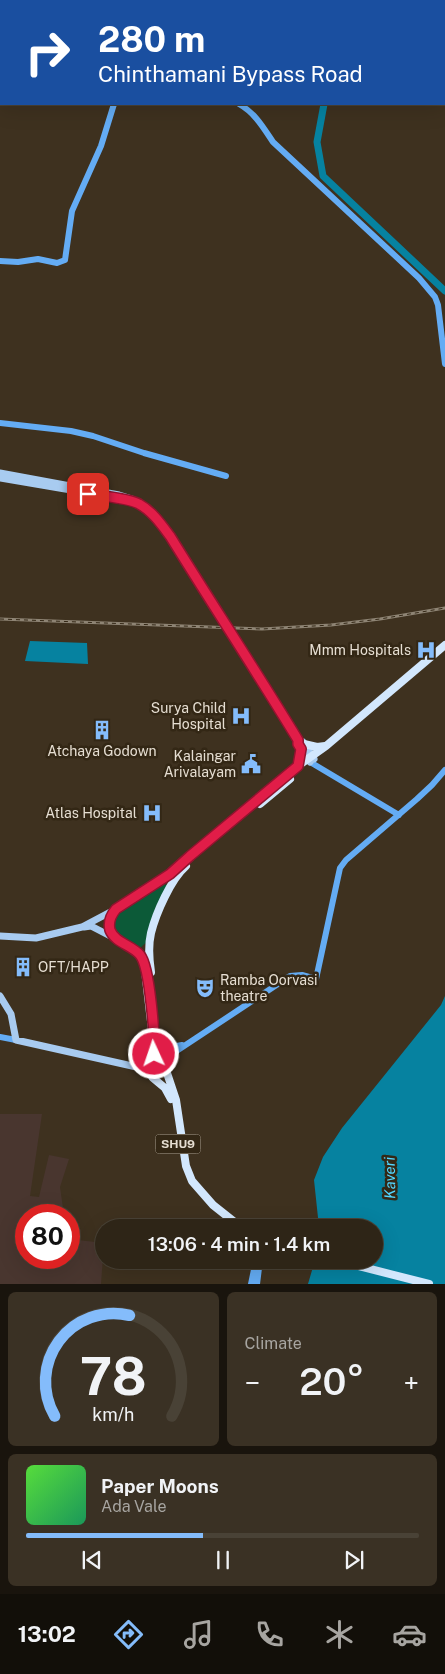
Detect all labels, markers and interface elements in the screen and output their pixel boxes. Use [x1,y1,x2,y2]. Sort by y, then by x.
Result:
text: 280 m [98,19,205,60]
icon: right [15,20,80,85]
text: Chinthamani Bypass Road [98,61,363,87]
pin [67,473,109,515]
icon: arrive [74,480,102,508]
hospital icon: Mmm Hospitals [415,639,437,661]
place label: Mmm Hospitals [309,642,411,658]
place label: Surya Child Hospital [151,700,226,732]
hospital icon: Surya Child Hospital [230,705,252,727]
building icon: Atchaya Godown [91,719,113,741]
place label: Atchaya Godown [47,743,157,759]
place label: Kalaingar Arivalayam [164,748,236,780]
public building icon: Kalaingar Arivalayam [240,753,262,775]
hospital icon: Atlas Hospital [141,802,163,824]
place label: Atlas Hospital [45,805,137,821]
building icon: OFT/HAPP [12,956,34,978]
place label: OFT/HAPP [38,959,109,975]
place label: Ramba Oorvasi theatre [220,972,317,1004]
theatre icon: Ramba Oorvasi theatre [194,977,216,999]
position arrow [127,1027,179,1079]
road number: SHU9 [156,1134,200,1154]
water label: Kaveri [381,1157,398,1199]
speed limit sign: 80 [15,1204,80,1269]
text: 13:06 · 4 min · 1.4 km [148,1233,330,1255]
text: Climate [245,1334,302,1353]
text: 78 [80,1346,147,1407]
text: 20° [299,1359,364,1404]
text: − [245,1366,260,1399]
text: + [403,1366,419,1399]
text: km/h [92,1404,134,1425]
text: Paper Moons [101,1475,219,1497]
text: Ada Vale [101,1497,166,1516]
icon: previous [78,1546,106,1574]
icon: pause [209,1546,237,1574]
icon: next [340,1546,368,1574]
icon: directions [111,1617,146,1652]
icon: music [181,1617,216,1652]
icon: phone [252,1617,287,1652]
icon: climate [322,1617,357,1652]
icon: car [392,1617,427,1652]
text: 13:02 [18,1621,76,1647]

